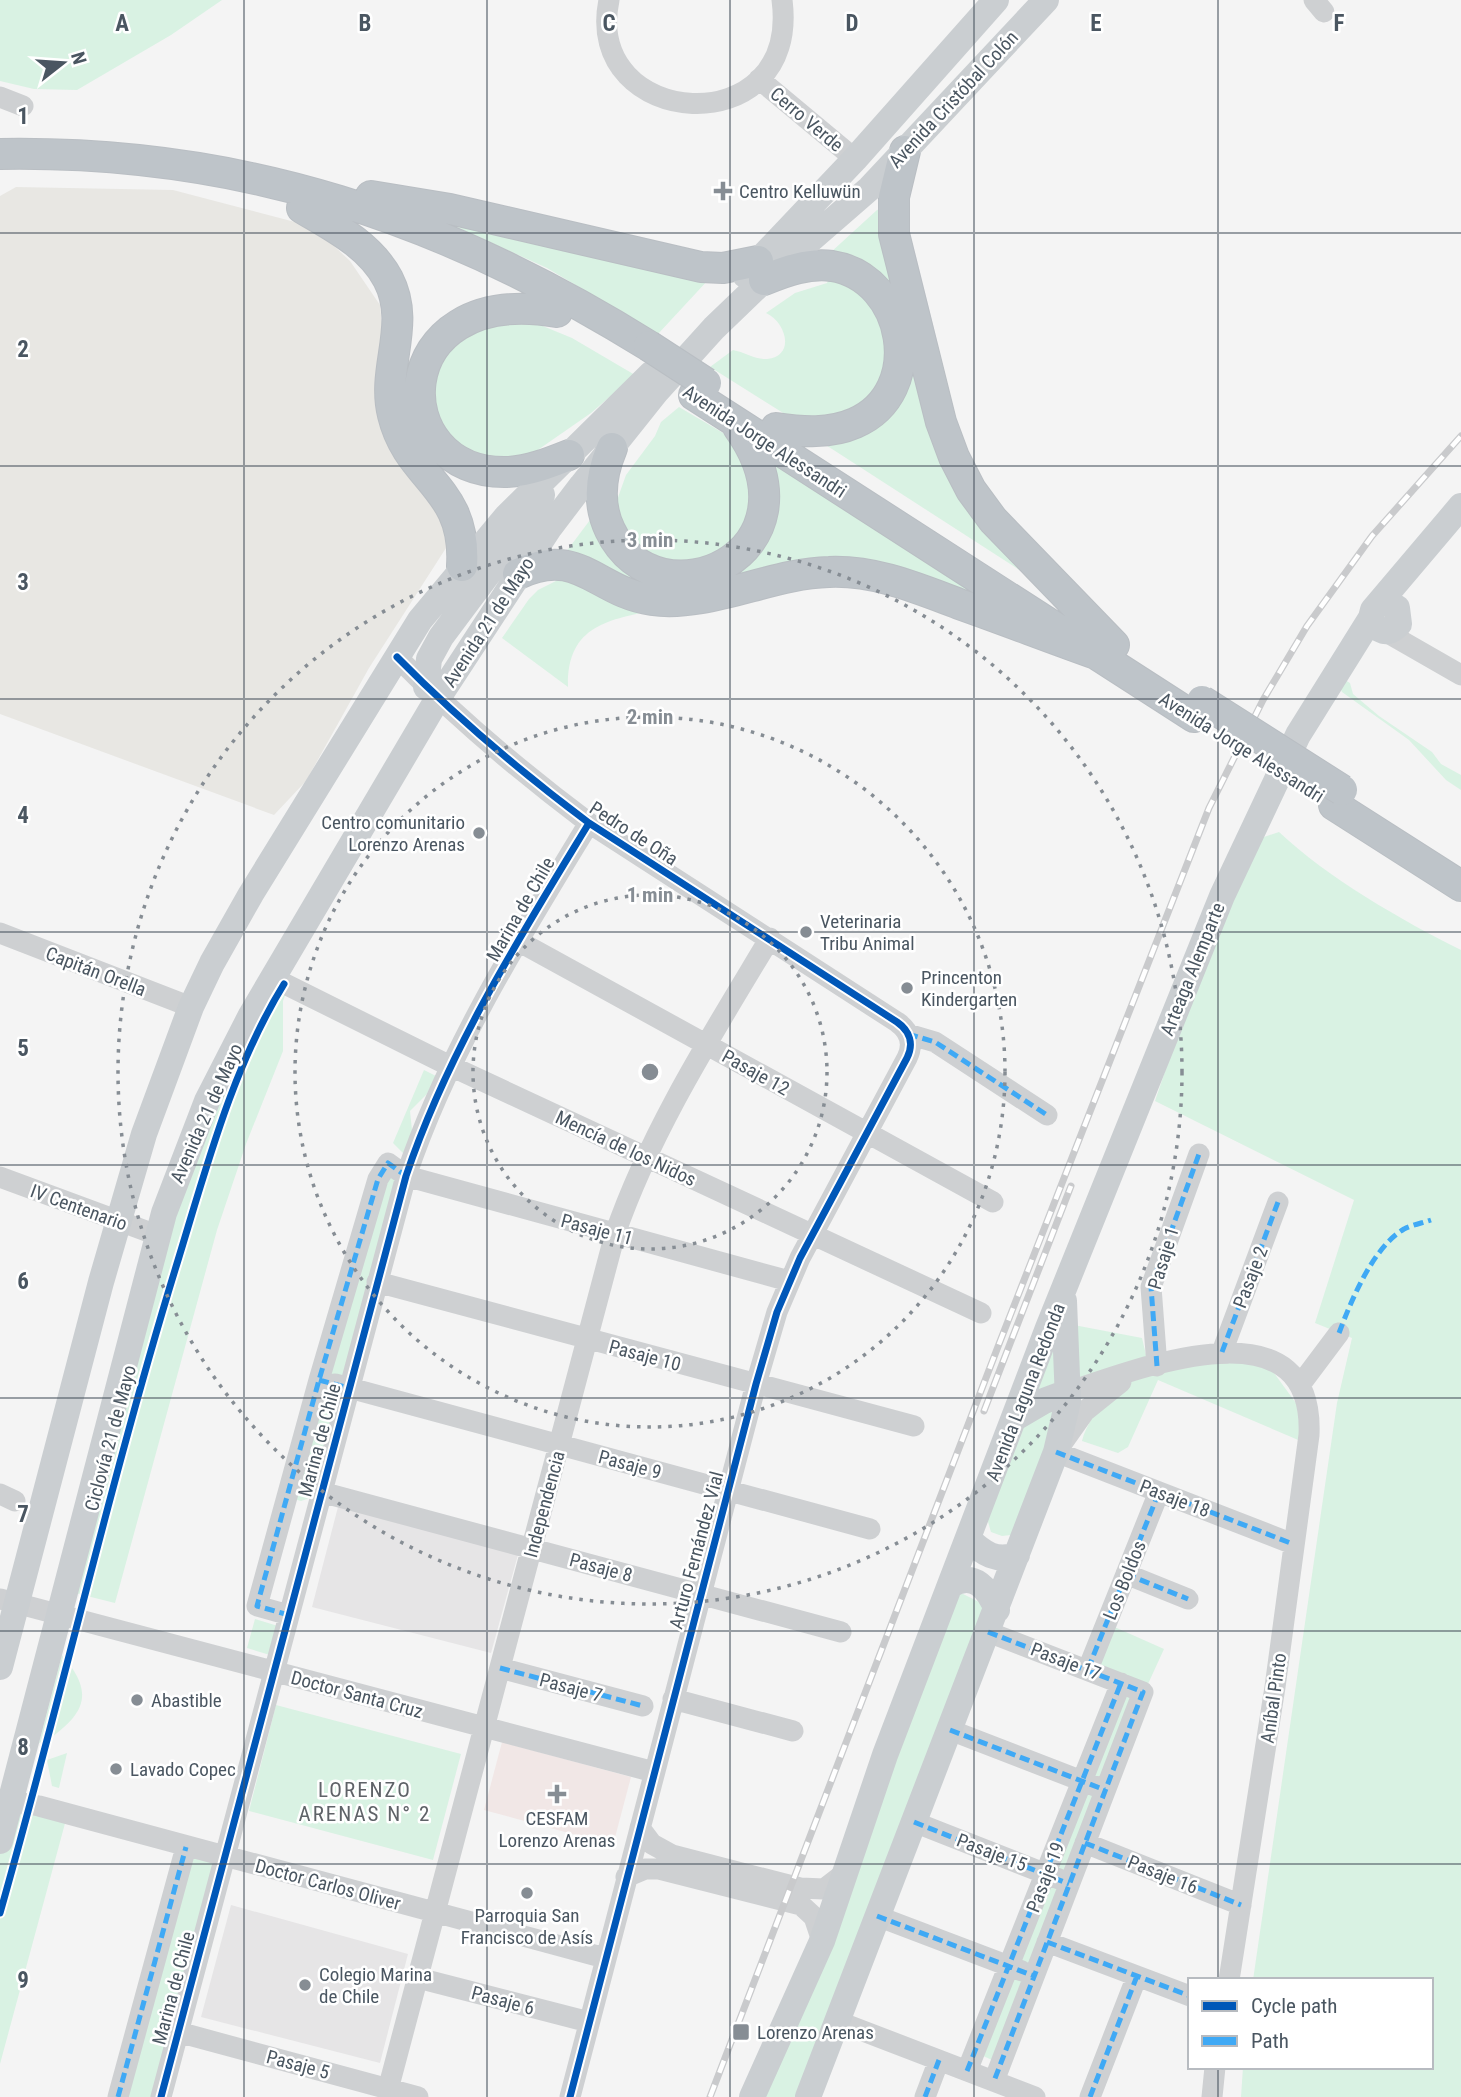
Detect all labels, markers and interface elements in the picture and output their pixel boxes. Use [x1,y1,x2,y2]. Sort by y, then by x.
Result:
text: A [115,10,129,37]
text: B [359,10,371,37]
text: C [602,10,616,37]
text: D [846,10,859,37]
text: E [1090,10,1102,37]
text: F [1334,10,1345,37]
street label: Avenida Cristóbal Colón [884,26,1023,173]
north arrow [28,28,98,98]
text: N [66,49,91,67]
street label: Cerro Verde [766,82,848,157]
text: 1 [17,103,29,130]
place label: Centro Kelluwün [739,180,861,203]
marker: Centro Kelluwün [713,181,733,201]
text: 2 [17,336,29,363]
street label: Avenida Jorge Alessandri [679,380,851,503]
text: 3 min [627,528,673,552]
street label: Avenida 21 de Mayo [438,553,539,692]
text: 3 [17,569,29,596]
street label: Avenida Jorge Alessandri [1155,687,1329,808]
text: 2 min [627,705,673,729]
street label: Pedro de Oña [585,796,682,870]
text: 4 [17,802,29,829]
place label: Centro comunitario Lorenzo Arenas [321,811,465,856]
marker: Centro comunitario Lorenzo Arenas [471,825,487,841]
street label: Marina de Chile [481,853,560,965]
text: 1 min [627,883,673,907]
street label: Arteaga Alemparte [1155,899,1230,1039]
place label: Veterinaria Tribu Animal [820,910,915,955]
marker: Veterinaria Tribu Animal [798,924,814,940]
street label: Capitán Orella [42,942,149,1001]
place label: Princenton Kindergarten [921,966,1017,1011]
marker: Princenton Kindergarten [899,980,915,996]
text: 5 [17,1035,29,1062]
street label: Avenida 21 de Mayo [165,1040,248,1187]
street label: Pasaje 12 [718,1045,794,1100]
centre of rings [638,1060,662,1084]
street label: Mencía de los Nidos [552,1106,700,1191]
street label: IV Centenario [27,1179,130,1236]
street label: Pasaje 11 [558,1209,635,1250]
street label: Pasaje 1 [1143,1224,1184,1292]
street label: Pasaje 2 [1228,1243,1273,1311]
text: 6 [17,1268,29,1295]
street label: Avenida Laguna Redonda [981,1300,1070,1484]
street label: Pasaje 10 [606,1335,683,1376]
street label: Ciclovía 21 de Mayo [80,1363,141,1514]
street label: Marina de Chile [293,1381,346,1499]
street label: Pasaje 9 [596,1445,664,1484]
street label: Independencia [519,1448,570,1560]
street label: Arturo Fernández Vial [664,1469,729,1631]
street label: Pasaje 18 [1136,1475,1213,1522]
text: 7 [17,1501,29,1528]
street label: Los Boldos [1098,1537,1151,1623]
street label: Pasaje 8 [567,1548,635,1587]
street label: Pasaje 17 [1027,1638,1104,1685]
street label: Aníbal Pinto [1256,1651,1291,1745]
street label: Doctor Santa Cruz [288,1666,425,1723]
street label: Pasaje 7 [537,1668,605,1707]
place label: Abastible [151,1689,222,1712]
marker: Abastible [129,1692,145,1708]
text: 8 [17,1734,29,1761]
place label: Lavado Copec [130,1758,236,1781]
marker: Lavado Copec [108,1761,124,1777]
district label: LORENZO ARENAS N° 2 [299,1778,431,1826]
marker: CESFAM Lorenzo Arenas [547,1784,567,1804]
place label: CESFAM Lorenzo Arenas [499,1807,615,1852]
street label: Pasaje 15 [953,1829,1030,1876]
street label: Pasaje 19 [1022,1839,1069,1916]
street label: Pasaje 16 [1124,1850,1201,1899]
street label: Doctor Carlos Oliver [253,1854,403,1915]
marker: Parroquia San Francisco de Asís [519,1885,535,1901]
place label: Parroquia San Francisco de Asís [461,1904,593,1949]
street label: Marina de Chile [147,1929,200,2047]
place label: Colegio Marina de Chile [319,1963,432,2008]
text: 9 [17,1967,29,1994]
marker: Colegio Marina de Chile [297,1977,313,1993]
legend [1188,1978,1433,2069]
street label: Pasaje 6 [469,1981,537,2020]
text: Cycle path [1251,1994,1337,2018]
place label: Lorenzo Arenas [757,2021,874,2044]
marker: Lorenzo Arenas [731,2022,751,2042]
text: Path [1251,2029,1289,2053]
street label: Pasaje 5 [264,2045,332,2084]

